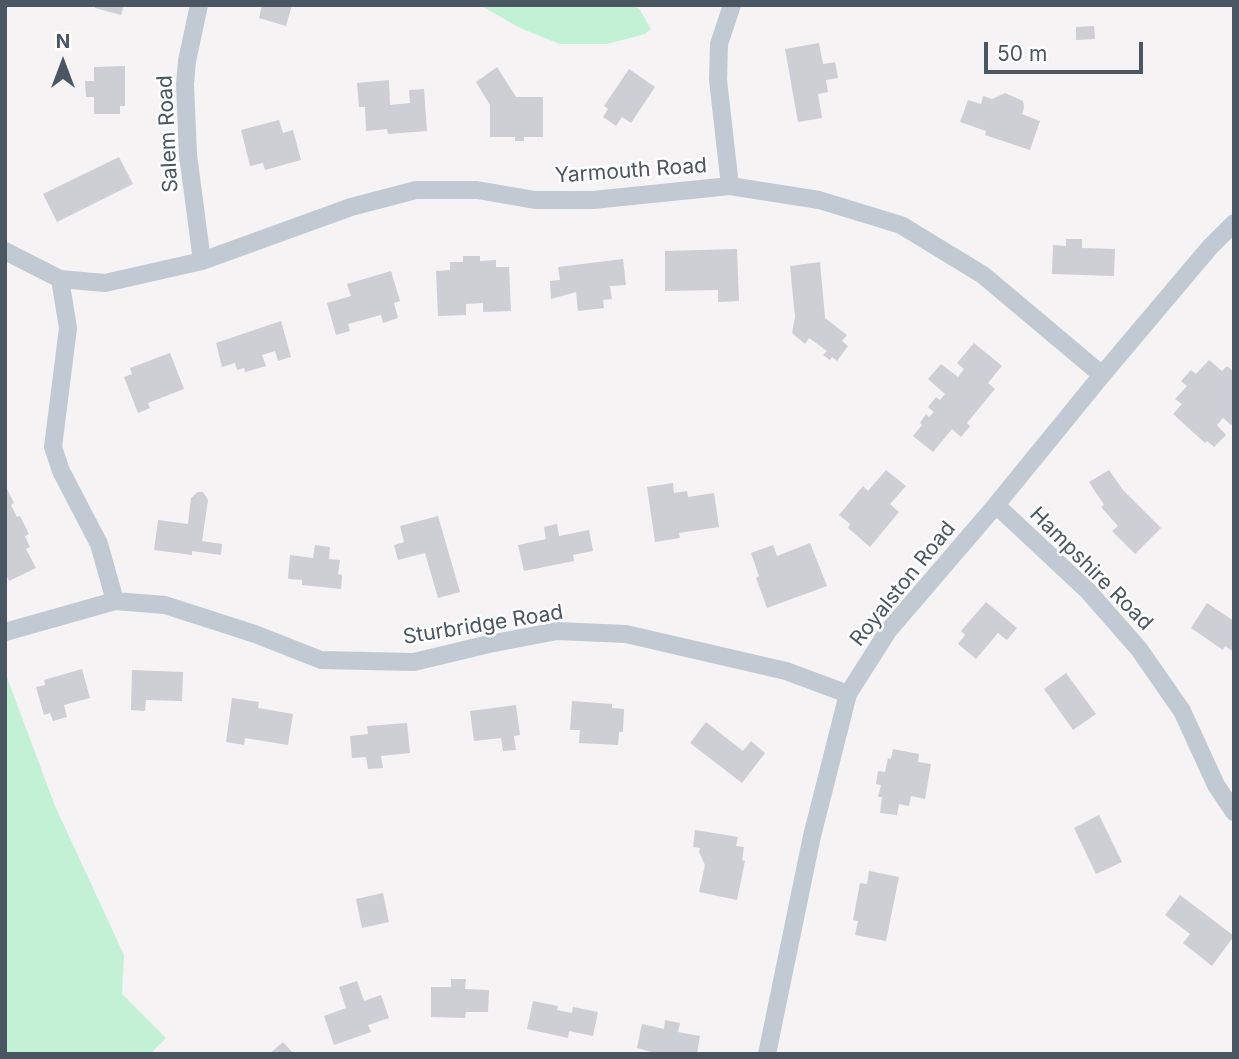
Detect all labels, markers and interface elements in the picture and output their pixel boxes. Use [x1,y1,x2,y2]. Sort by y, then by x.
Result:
north arrow [28,28,98,98]
scale bar [987,28,1146,72]
text: N [56,30,70,53]
text: 50 m [997,41,1047,66]
street label: Salem Road [152,75,184,193]
street label: Yarmouth Road [554,153,708,189]
street label: Hampshire Road [1024,502,1158,636]
street label: Royalston Road [845,517,961,651]
street label: Sturbridge Road [401,600,565,650]

